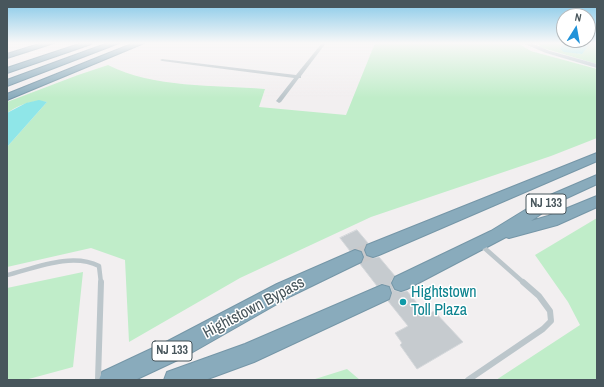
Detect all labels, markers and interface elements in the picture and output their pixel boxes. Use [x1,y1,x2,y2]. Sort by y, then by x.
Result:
north arrow [556,8,596,48]
text: N [574,10,583,25]
road number: NJ 133 [526,194,566,214]
street label: Hightstown Bypass [200,273,308,343]
place label: Hightstown Toll Plaza [411,283,477,321]
marker: Hightstown Toll Plaza [398,297,408,307]
road number: NJ 133 [152,341,192,361]

